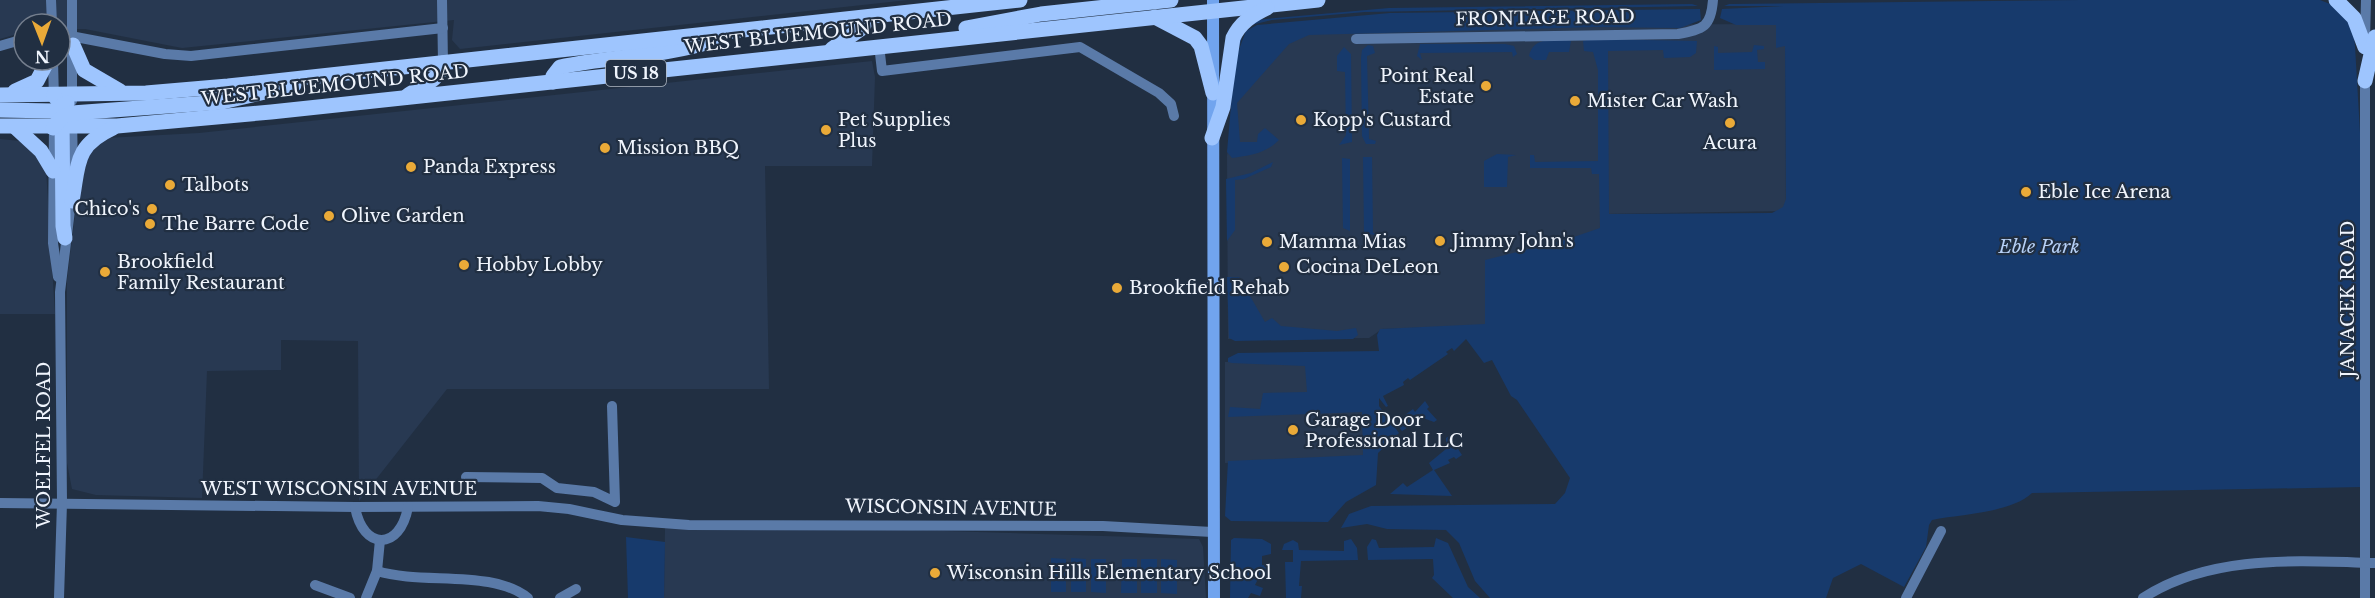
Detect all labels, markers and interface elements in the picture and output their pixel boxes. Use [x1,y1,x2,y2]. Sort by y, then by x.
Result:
street label: FRONTAGE ROAD [1455,5,1635,31]
street label: WEST BLUEMOUND ROAD [682,8,953,58]
north arrow [12,12,72,72]
text: N [35,47,50,67]
street label: WEST BLUEMOUND ROAD [199,60,470,110]
road number: US 18 [606,60,666,86]
place label: Point Real Estate [1380,65,1474,108]
marker: Point Real Estate [1479,79,1493,93]
place label: Mister Car Wash [1587,90,1738,112]
marker: Mister Car Wash [1568,94,1582,108]
place label: Pet Supplies Plus [838,109,951,152]
place label: Kopp's Custard [1313,109,1451,131]
marker: Kopp's Custard [1294,113,1308,127]
marker: Acura [1723,116,1737,130]
marker: Pet Supplies Plus [819,123,833,137]
place label: Acura [1702,132,1757,154]
place label: Mission BBQ [617,137,739,159]
marker: Mission BBQ [598,141,612,155]
place label: Panda Express [423,156,556,178]
marker: Panda Express [404,160,418,174]
place label: Talbots [182,174,249,196]
marker: Talbots [163,178,177,192]
place label: Eble Ice Arena [2038,181,2171,203]
marker: Eble Ice Arena [2019,185,2033,199]
place label: Chico's [74,198,140,220]
marker: Chico's [145,202,159,216]
place label: Olive Garden [341,205,465,227]
marker: Olive Garden [322,209,336,223]
place label: The Barre Code [162,213,309,235]
marker: The Barre Code [143,217,157,231]
street label: JANACEK ROAD [2337,221,2359,379]
place label: Jimmy John's [1450,230,1574,252]
place label: Mamma Mias [1279,231,1406,253]
marker: Jimmy John's [1433,234,1447,248]
marker: Mamma Mias [1260,235,1274,249]
park label: Eble Park [1998,236,2079,258]
place label: Brookfield Family Restaurant [117,251,285,294]
place label: Hobby Lobby [476,254,603,276]
place label: Cocina DeLeon [1296,256,1439,278]
marker: Hobby Lobby [457,258,471,272]
marker: Cocina DeLeon [1277,260,1291,274]
marker: Brookfield Family Restaurant [98,265,112,279]
place label: Brookfield Rehab [1129,277,1290,299]
marker: Brookfield Rehab [1110,281,1124,295]
street label: WOELFEL ROAD [33,362,55,529]
place label: Garage Door Professional LLC [1305,409,1463,452]
marker: Garage Door Professional LLC [1286,423,1300,437]
street label: WEST WISCONSIN AVENUE [200,478,477,500]
street label: WISCONSIN AVENUE [844,495,1057,521]
place label: Wisconsin Hills Elementary School [946,562,1272,584]
marker: Wisconsin Hills Elementary School [928,566,942,580]

